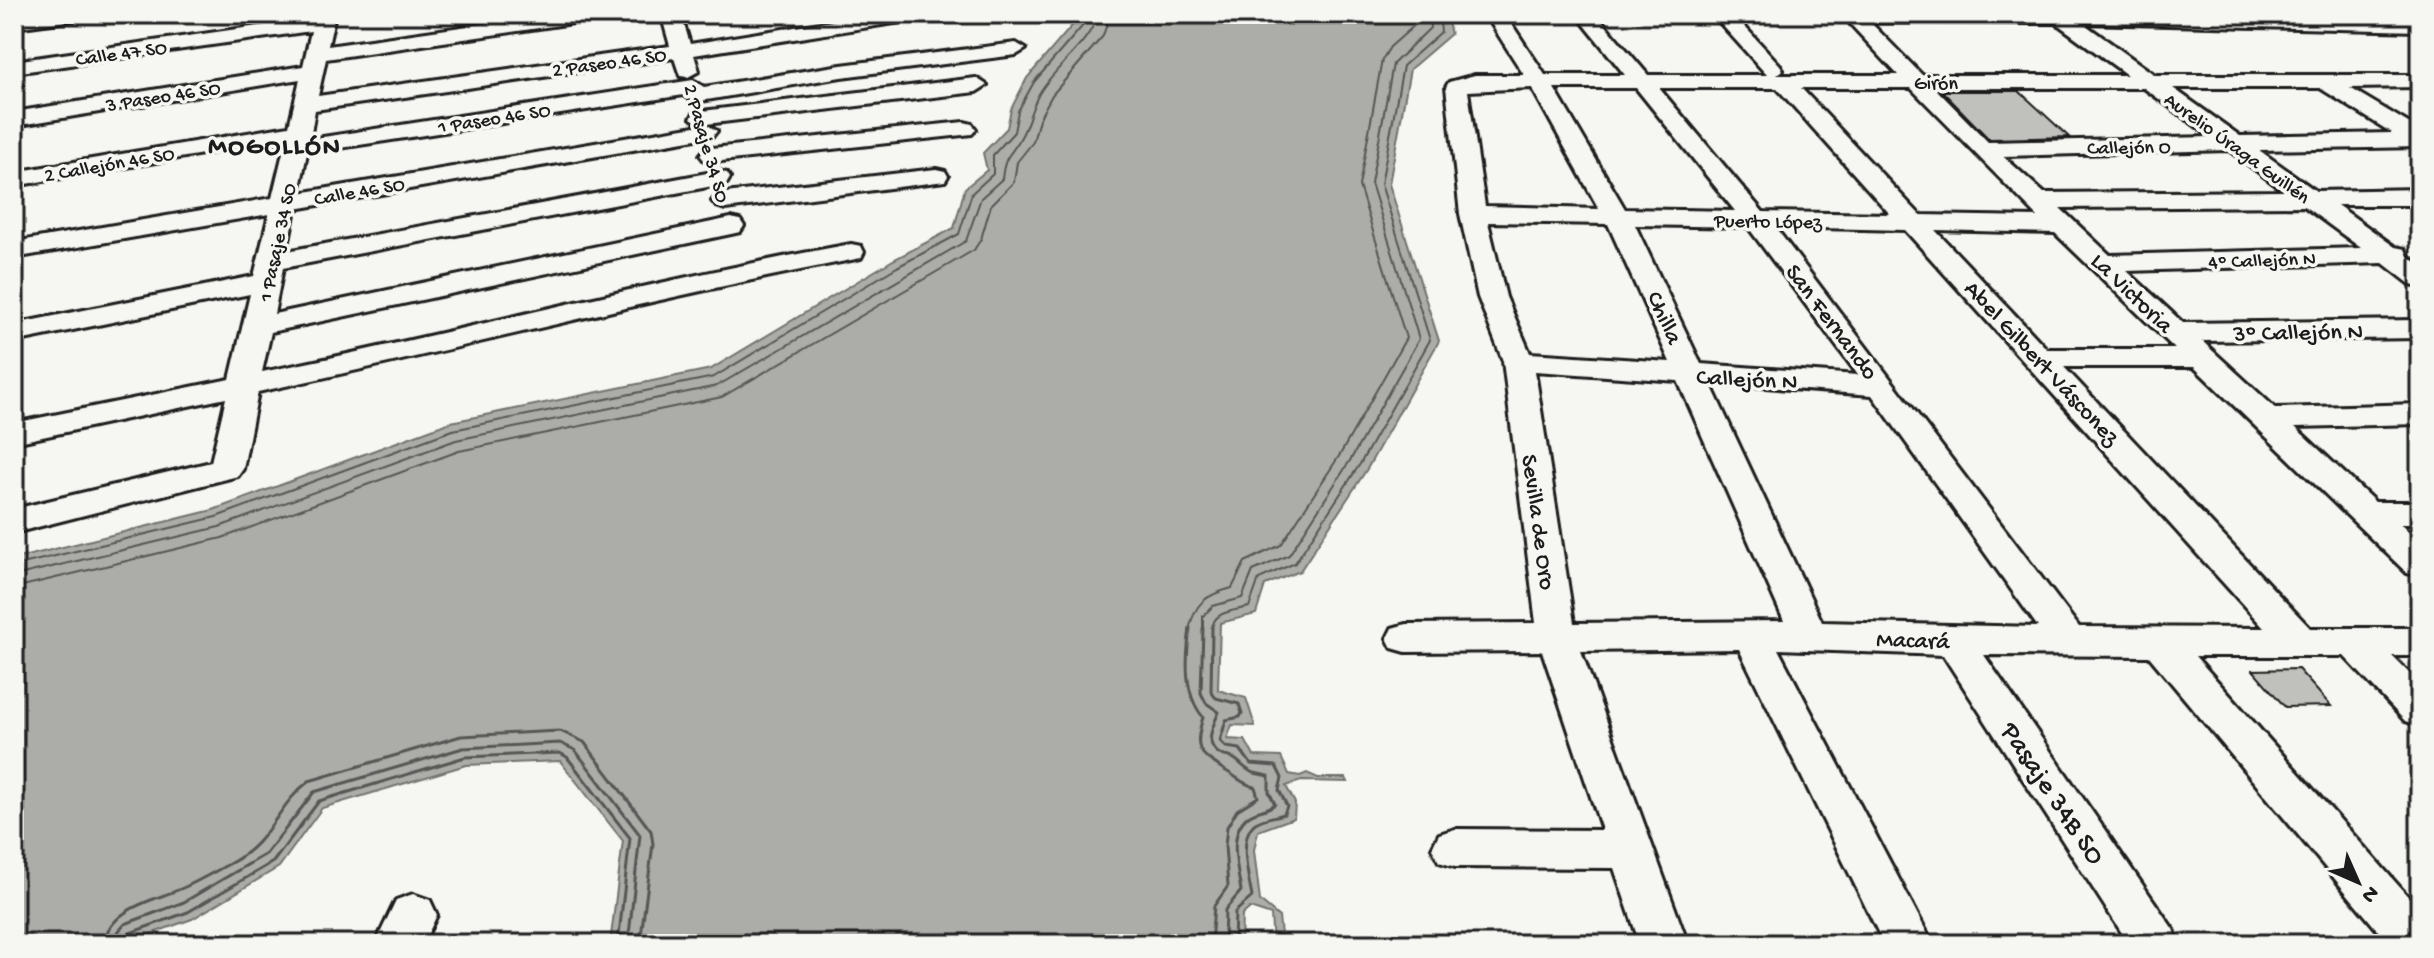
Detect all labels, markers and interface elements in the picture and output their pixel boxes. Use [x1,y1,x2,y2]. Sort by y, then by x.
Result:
street label: Calle 47 SO [74,38,169,73]
street label: 2 Paseo 46 SO [551,45,668,84]
street label: Girón [1914,74,1958,97]
street label: 3 Paseo 46 SO [104,78,222,119]
street label: 2 Pasaje 34 SO [677,82,732,206]
street label: Aurelio Úraga Guillén [2159,88,2314,211]
street label: 1 Paseo 46 SO [436,100,552,141]
district label: MOGOLLÓN [208,133,342,164]
street label: Callejón O [2087,137,2171,162]
street label: 2 Callejón 46 SO [43,144,176,189]
street label: Calle 46 SO [313,174,407,213]
street label: 1 Pasaje 34 SO [255,182,303,305]
street label: Puerto López [1713,211,1823,236]
street label: La Victoria [2083,248,2178,341]
street label: 4º Callejón N [2208,249,2316,276]
street label: San Fernando [1777,260,1883,387]
street label: Abel Gilbert Vásconez [1956,276,2125,454]
street label: Chilla [1638,287,1688,350]
street label: 3º Callejón N [2232,319,2363,350]
street label: Callejón N [1695,364,1798,399]
street label: Sevilla de Oro [1513,453,1560,592]
street label: Macará [1876,627,1951,658]
street label: Pasaje 34B SO [1991,716,2111,872]
north arrow [2318,842,2398,922]
text: N [2355,879,2384,908]

